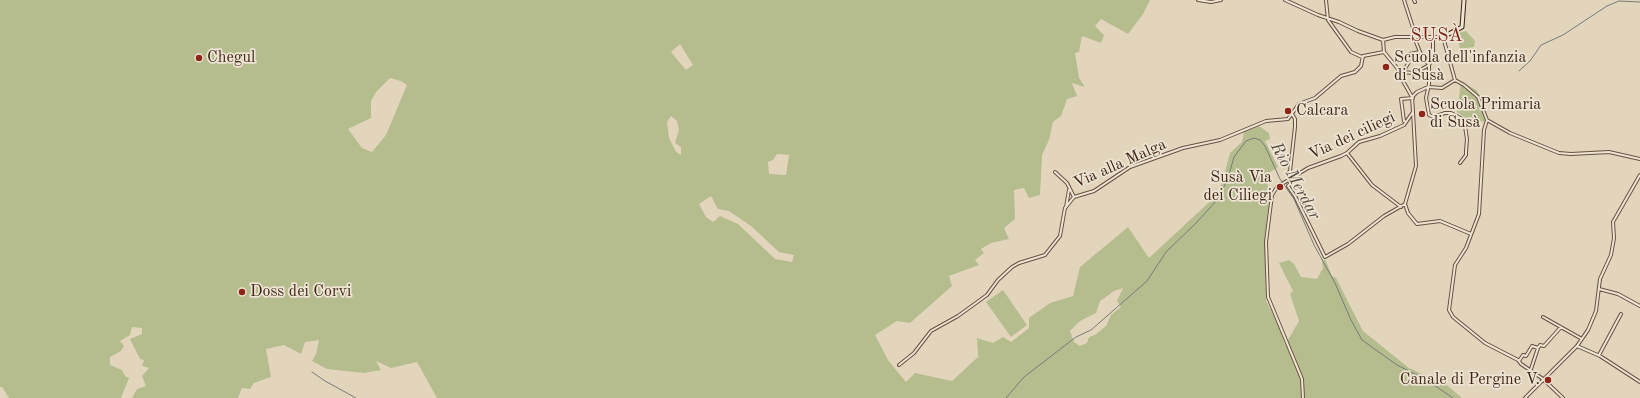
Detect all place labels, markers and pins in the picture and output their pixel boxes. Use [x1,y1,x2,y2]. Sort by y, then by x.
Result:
place label: Chegul [207,48,255,68]
place label: Scuola dell'infanzia di Susà [1394,48,1526,86]
marker: Chegul [194,53,204,63]
marker: Scuola dell'infanzia di Susà [1381,62,1391,72]
place label: Scuola Primaria di Susà [1430,95,1541,133]
place label: Calcara [1296,101,1348,121]
marker: Calcara [1283,106,1293,116]
marker: Scuola Primaria di Susà [1417,109,1427,119]
place label: Susà Via dei Ciliegi [1203,168,1272,206]
marker: Susà Via dei Ciliegi [1275,182,1285,192]
place label: Doss dei Corvi [250,282,351,302]
marker: Doss dei Corvi [237,287,247,297]
place label: Canale di Pergine V. [1400,370,1540,390]
marker: Canale di Pergine V. [1543,375,1553,385]

